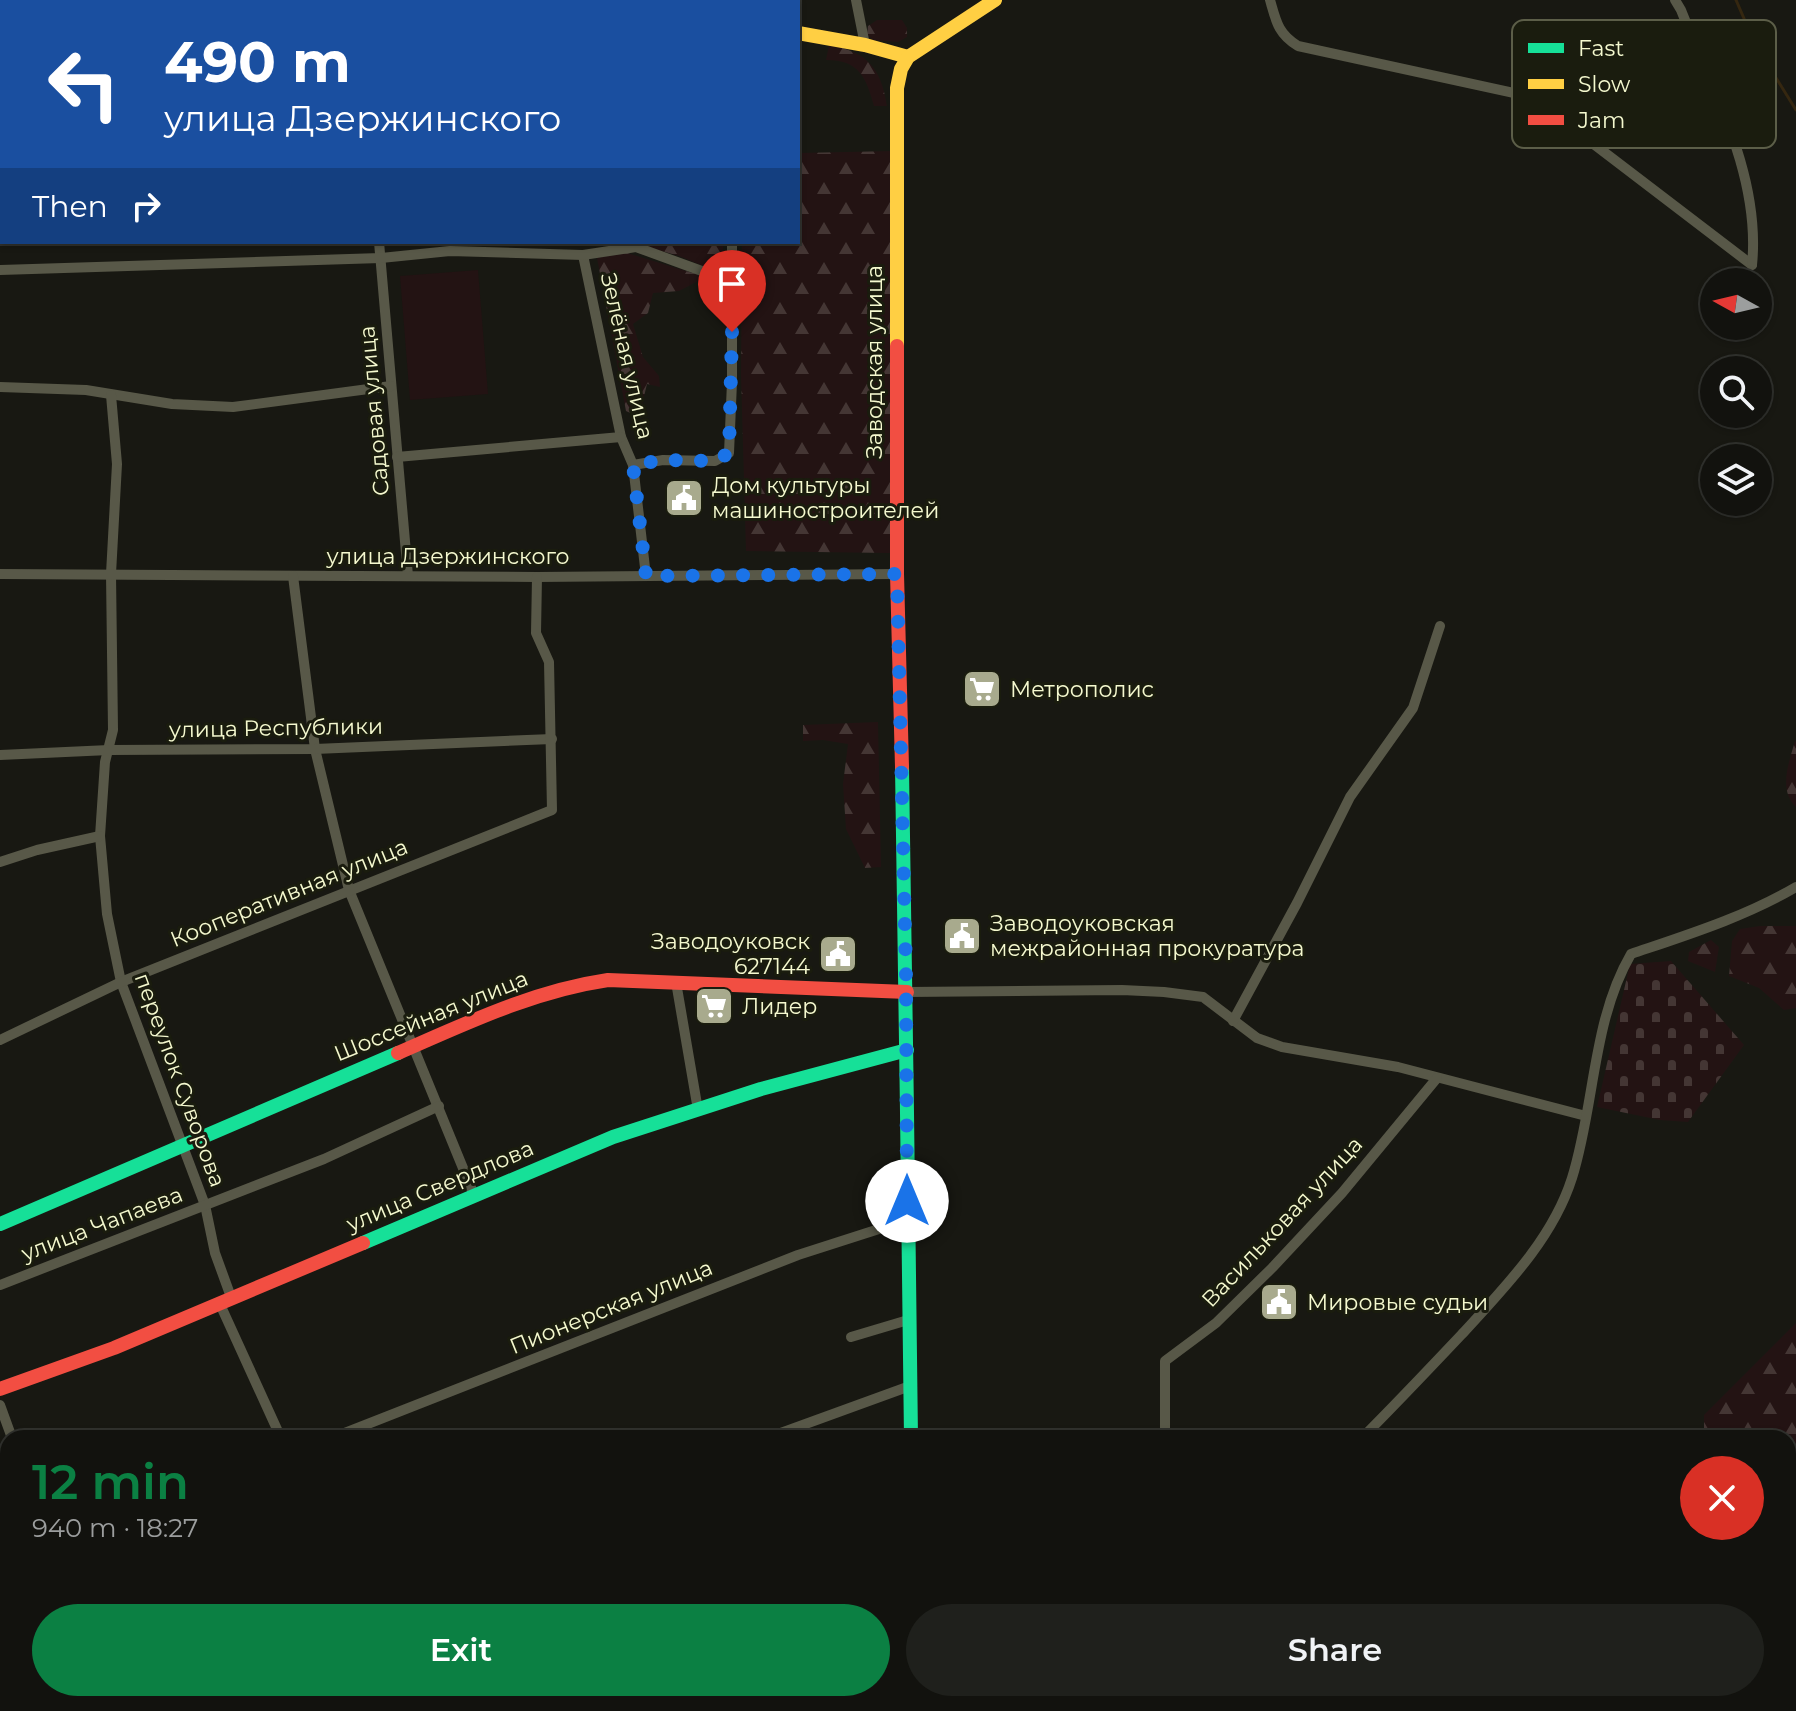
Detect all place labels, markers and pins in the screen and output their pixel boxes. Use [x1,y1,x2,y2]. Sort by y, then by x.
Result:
pin [698,250,766,332]
place label: Дом культуры машиностроителей [712,472,939,524]
public building icon: Дом культуры машиностроителей [663,477,705,519]
supermarket icon: Метрополис [961,668,1003,710]
place label: Метрополис [1010,676,1154,703]
place label: Заводоуковская межрайонная прокуратура [990,910,1304,962]
public building icon: Заводоуковская межрайонная прокуратура [941,915,983,957]
place label: Заводоуковск 627144 [651,928,810,980]
public building icon: Заводоуковск 627144 [817,933,859,975]
supermarket icon: Лидер [693,985,735,1027]
place label: Лидер [742,993,817,1020]
public building icon: Мировые судьи [1258,1281,1300,1323]
place label: Мировые судьи [1307,1289,1488,1316]

